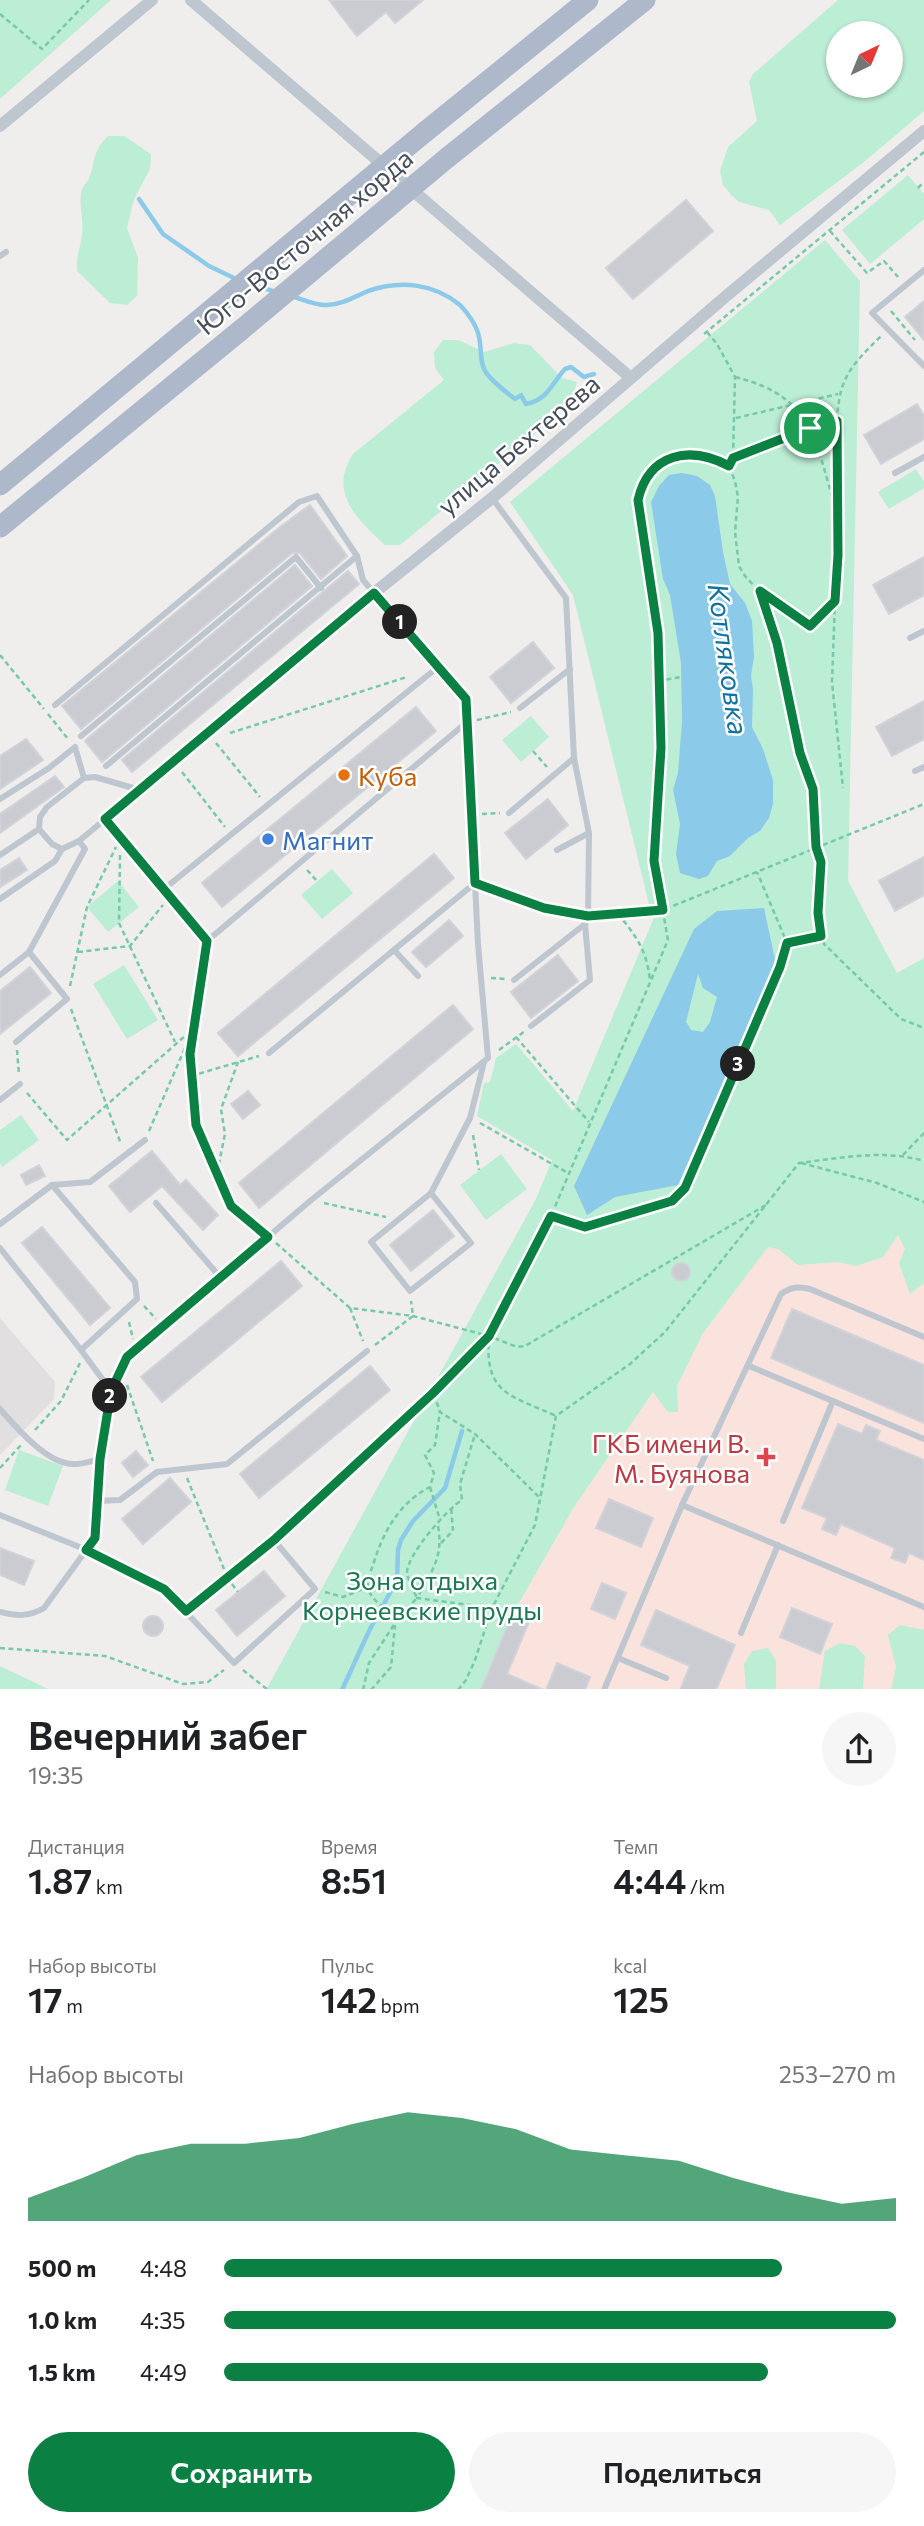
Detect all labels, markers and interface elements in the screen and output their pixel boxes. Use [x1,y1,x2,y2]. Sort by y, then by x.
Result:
north arrow [826,21,903,98]
map controls [826,21,903,98]
street label: Юго-Восточная хорда [190,142,418,340]
street label: улица Бехтерева [431,367,605,521]
pin [780,398,840,458]
icon: arrive [791,409,829,447]
water label: Котляковка [702,581,756,737]
pin: 1 [382,604,418,640]
text: 1 [395,610,404,633]
place label: Куба [358,760,417,791]
marker: Куба [336,767,352,783]
place label: Магнит [282,824,373,855]
marker: Магнит [260,831,276,847]
pin: 3 [720,1046,756,1082]
text: 3 [732,1052,743,1075]
pin: 2 [92,1378,128,1414]
text: 2 [104,1384,115,1407]
place label: ГКБ имени В. М. Буянова [592,1427,750,1488]
marker: ГКБ имени В. М. Буянова [756,1447,776,1467]
park label: Зона отдыха Корнеевские пруды [302,1564,542,1625]
text: Вечерний забег [28,1711,307,1758]
button: share [822,1712,896,1786]
text: 19:35 [28,1761,84,1789]
text: Дистанция [28,1835,125,1858]
text: Время [321,1835,378,1858]
text: Темп [613,1835,658,1858]
text: 1.87 [28,1858,92,1901]
text: 8:51 [321,1858,387,1901]
text: 4:44 [613,1858,686,1901]
text: km [92,1875,123,1898]
text: /km [686,1875,725,1898]
text: Набор высоты [28,1954,157,1977]
text: Пульс [321,1954,374,1977]
text: kcal [613,1954,647,1977]
text: 17 [28,1977,63,2020]
text: 142 [321,1977,377,2020]
text: 125 [613,1977,669,2020]
text: m [63,1994,83,2017]
text: bpm [377,1994,420,2017]
text: Набор высоты [28,2060,184,2088]
text: 253–270 m [779,2060,896,2088]
text: 500 m [28,2254,96,2282]
text: 4:48 [140,2254,187,2282]
text: 1.0 km [28,2306,97,2334]
text: 4:35 [140,2306,186,2334]
text: 1.5 km [28,2358,96,2386]
text: 4:49 [140,2358,187,2386]
button: Сохранить [28,2432,455,2512]
button: Поделиться [469,2432,896,2512]

